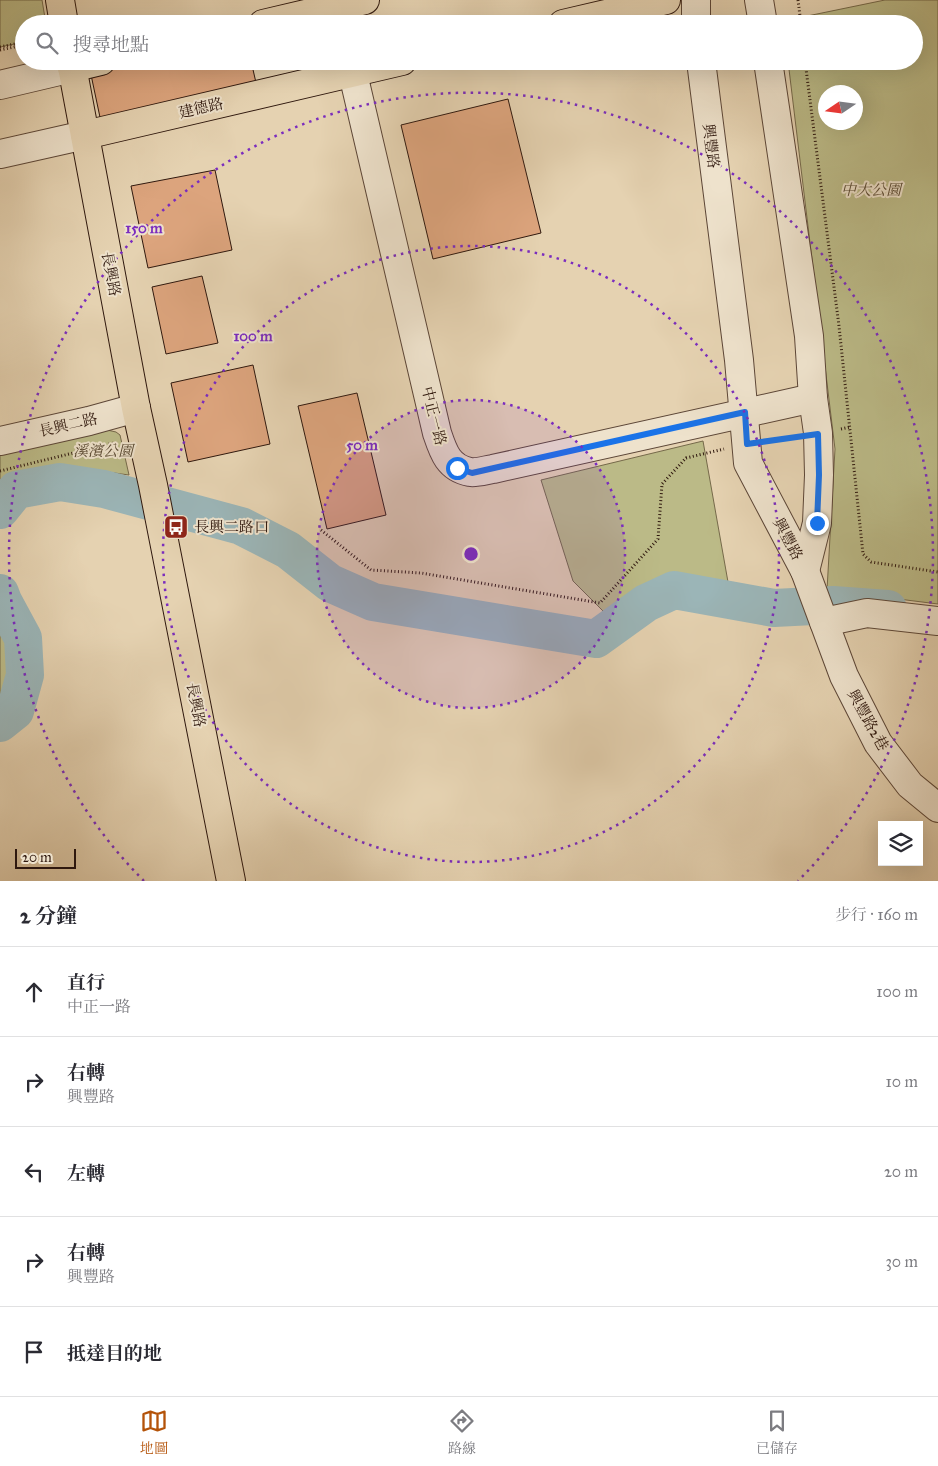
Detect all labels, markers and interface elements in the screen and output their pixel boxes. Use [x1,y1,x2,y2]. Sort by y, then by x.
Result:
search box [15,15,923,70]
icon: search [33,29,61,57]
text: 搜尋地點 [73,33,149,56]
north arrow [818,85,863,130]
street label: 建德路 [177,94,225,122]
street label: 興豐路 [699,123,723,169]
park label: 中大公園 [841,181,903,199]
text: 150 m [125,219,163,237]
street label: 長興路 [98,250,124,298]
text: 100 m [233,327,273,345]
street label: 中正一路 [418,385,450,447]
street label: 長興二路 [37,409,99,441]
text: 50 m [346,436,378,454]
park label: 溪濱公園 [73,442,135,460]
route start [446,457,469,480]
route end [806,512,829,535]
bus stop icon: 長興二路口 [163,514,189,540]
street label: 興豐路 [769,515,807,563]
place label: 長興二路口 [194,518,269,536]
centre of rings [462,545,480,563]
street label: 長興路 [183,681,209,729]
street label: 興豐路2巷 [844,686,892,754]
map controls [878,821,923,866]
button: layers [878,821,923,866]
scale bar [15,846,76,869]
text: 20 m [22,849,52,866]
text: 2 分鐘 [20,903,77,929]
text: 步行 · 160 m [835,905,918,924]
text: 直行 [67,971,105,994]
icon: ahead [20,978,48,1006]
text: 100 m [876,982,918,1001]
text: 中正一路 [67,997,131,1016]
text: 右轉 [67,1061,105,1084]
icon: right [20,1068,48,1096]
text: 10 m [886,1072,918,1091]
text: 興豐路 [67,1087,115,1106]
icon: left [20,1158,48,1186]
text: 左轉 [67,1162,105,1185]
text: 20 m [884,1162,918,1181]
text: 右轉 [67,1241,105,1264]
icon: right [20,1248,48,1276]
text: 30 m [885,1252,918,1271]
text: 興豐路 [67,1267,115,1286]
icon: arrive [20,1338,48,1366]
text: 抵達目的地 [67,1342,162,1365]
tab: 地圖 [140,1407,168,1457]
tab: 路線 [448,1407,476,1457]
tab: 已儲存 [756,1407,798,1457]

